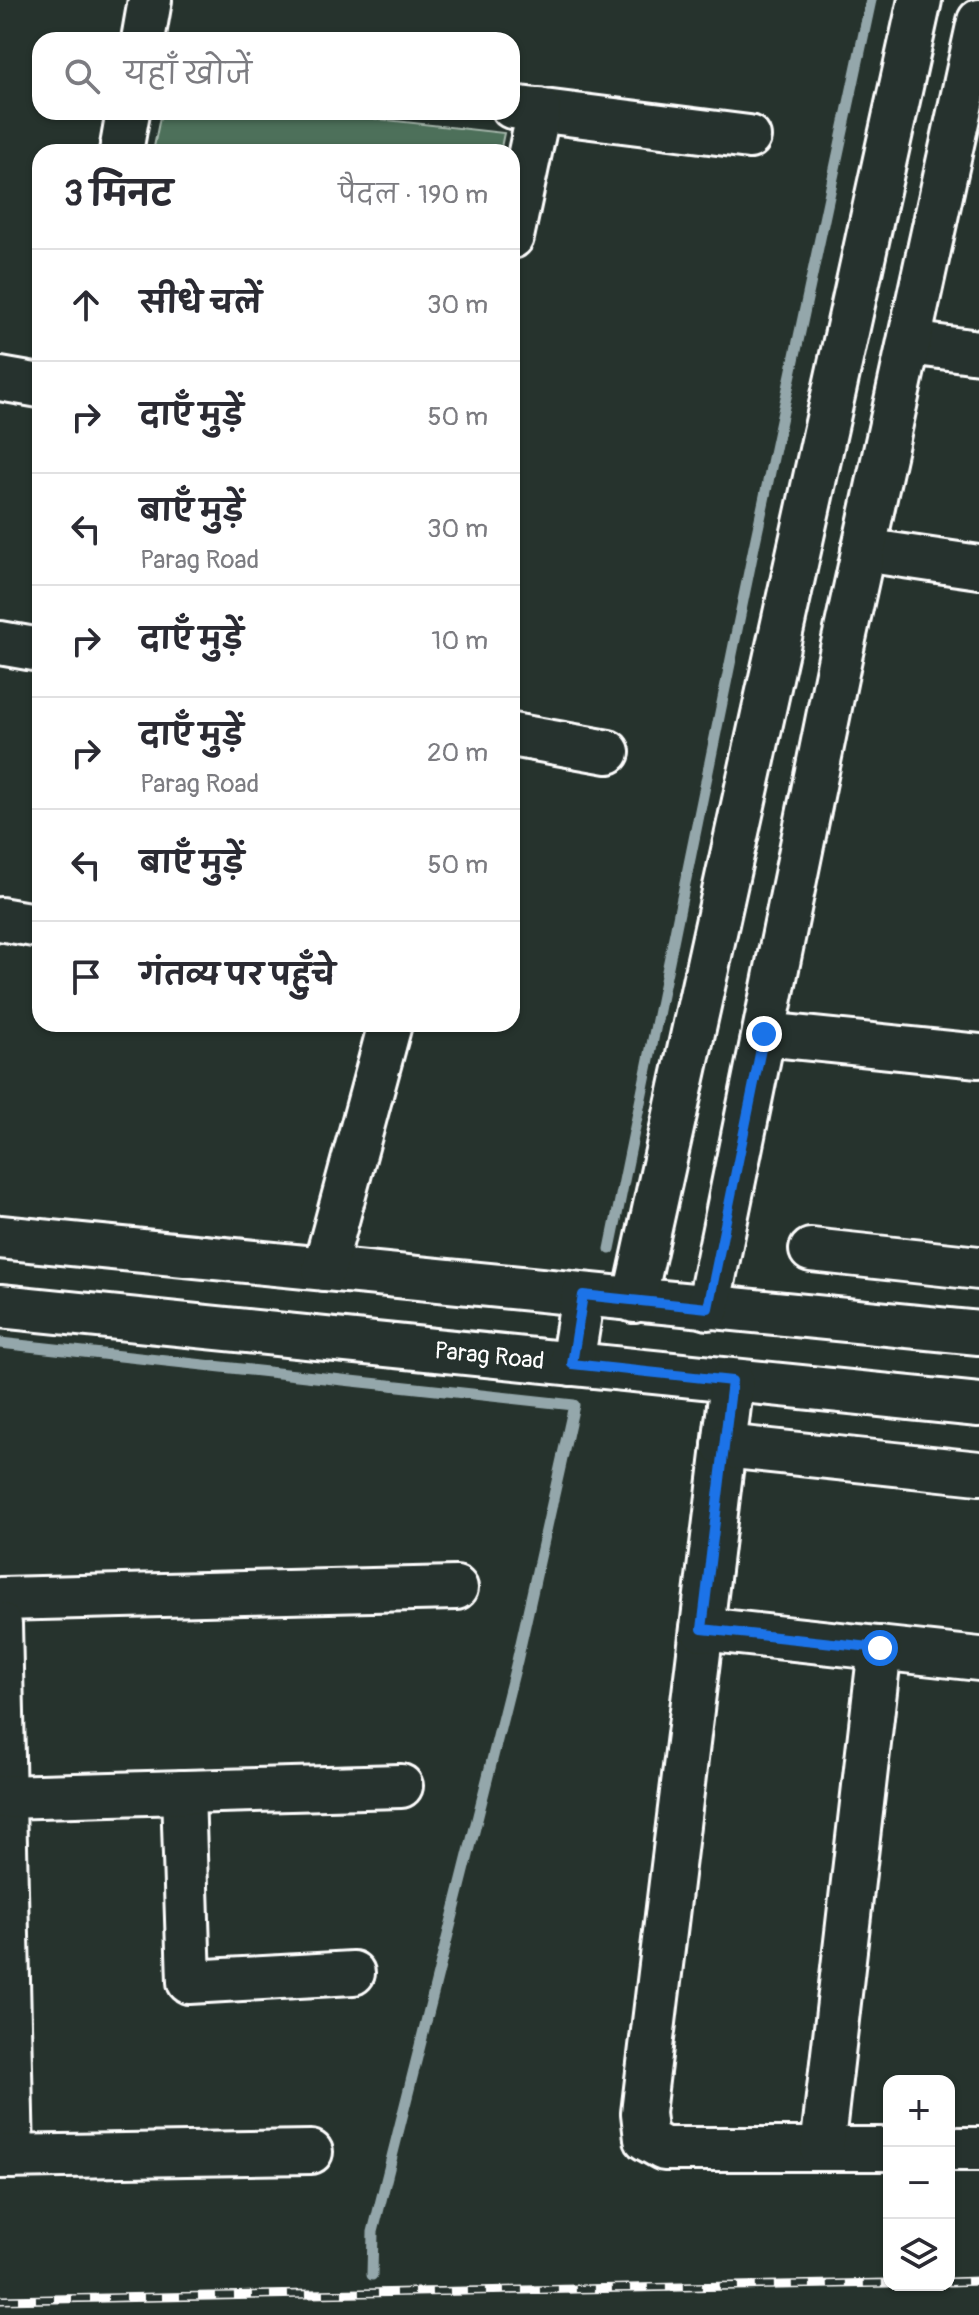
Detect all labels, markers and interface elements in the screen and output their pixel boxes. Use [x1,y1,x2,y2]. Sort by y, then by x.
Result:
search box [32,32,520,120]
icon: search [60,54,104,98]
text: यहाँ खोजें [124,56,252,93]
text: 3 मिनट [64,173,173,216]
text: पैदल · 190 m [338,179,488,211]
icon: ahead [64,283,108,327]
text: सीधे चलें [140,285,262,322]
text: 30 m [427,289,488,321]
icon: right [64,395,108,439]
text: दाएँ मुड़ें [140,397,243,434]
text: 50 m [427,401,488,433]
text: बाएँ मुड़ें [140,493,244,530]
icon: left [64,507,108,551]
text: 30 m [427,513,488,545]
text: Parag Road [140,544,259,576]
icon: right [64,619,108,663]
text: दाएँ मुड़ें [140,621,243,658]
text: 10 m [431,625,488,657]
text: दाएँ मुड़ें [140,717,243,754]
icon: right [64,731,108,775]
text: 20 m [427,737,488,769]
text: Parag Road [140,768,259,800]
icon: left [64,843,108,887]
text: बाएँ मुड़ें [140,845,244,882]
text: 50 m [427,849,488,881]
icon: arrive [64,955,108,999]
text: गंतव्य पर पहुँचे [140,957,335,994]
route end [746,1016,782,1052]
street label: Parag Road [433,1336,546,1376]
route start [862,1630,898,1666]
map controls [883,2075,955,2291]
button: + [883,2075,955,2147]
button: − [883,2147,955,2219]
button: layers [883,2219,955,2291]

